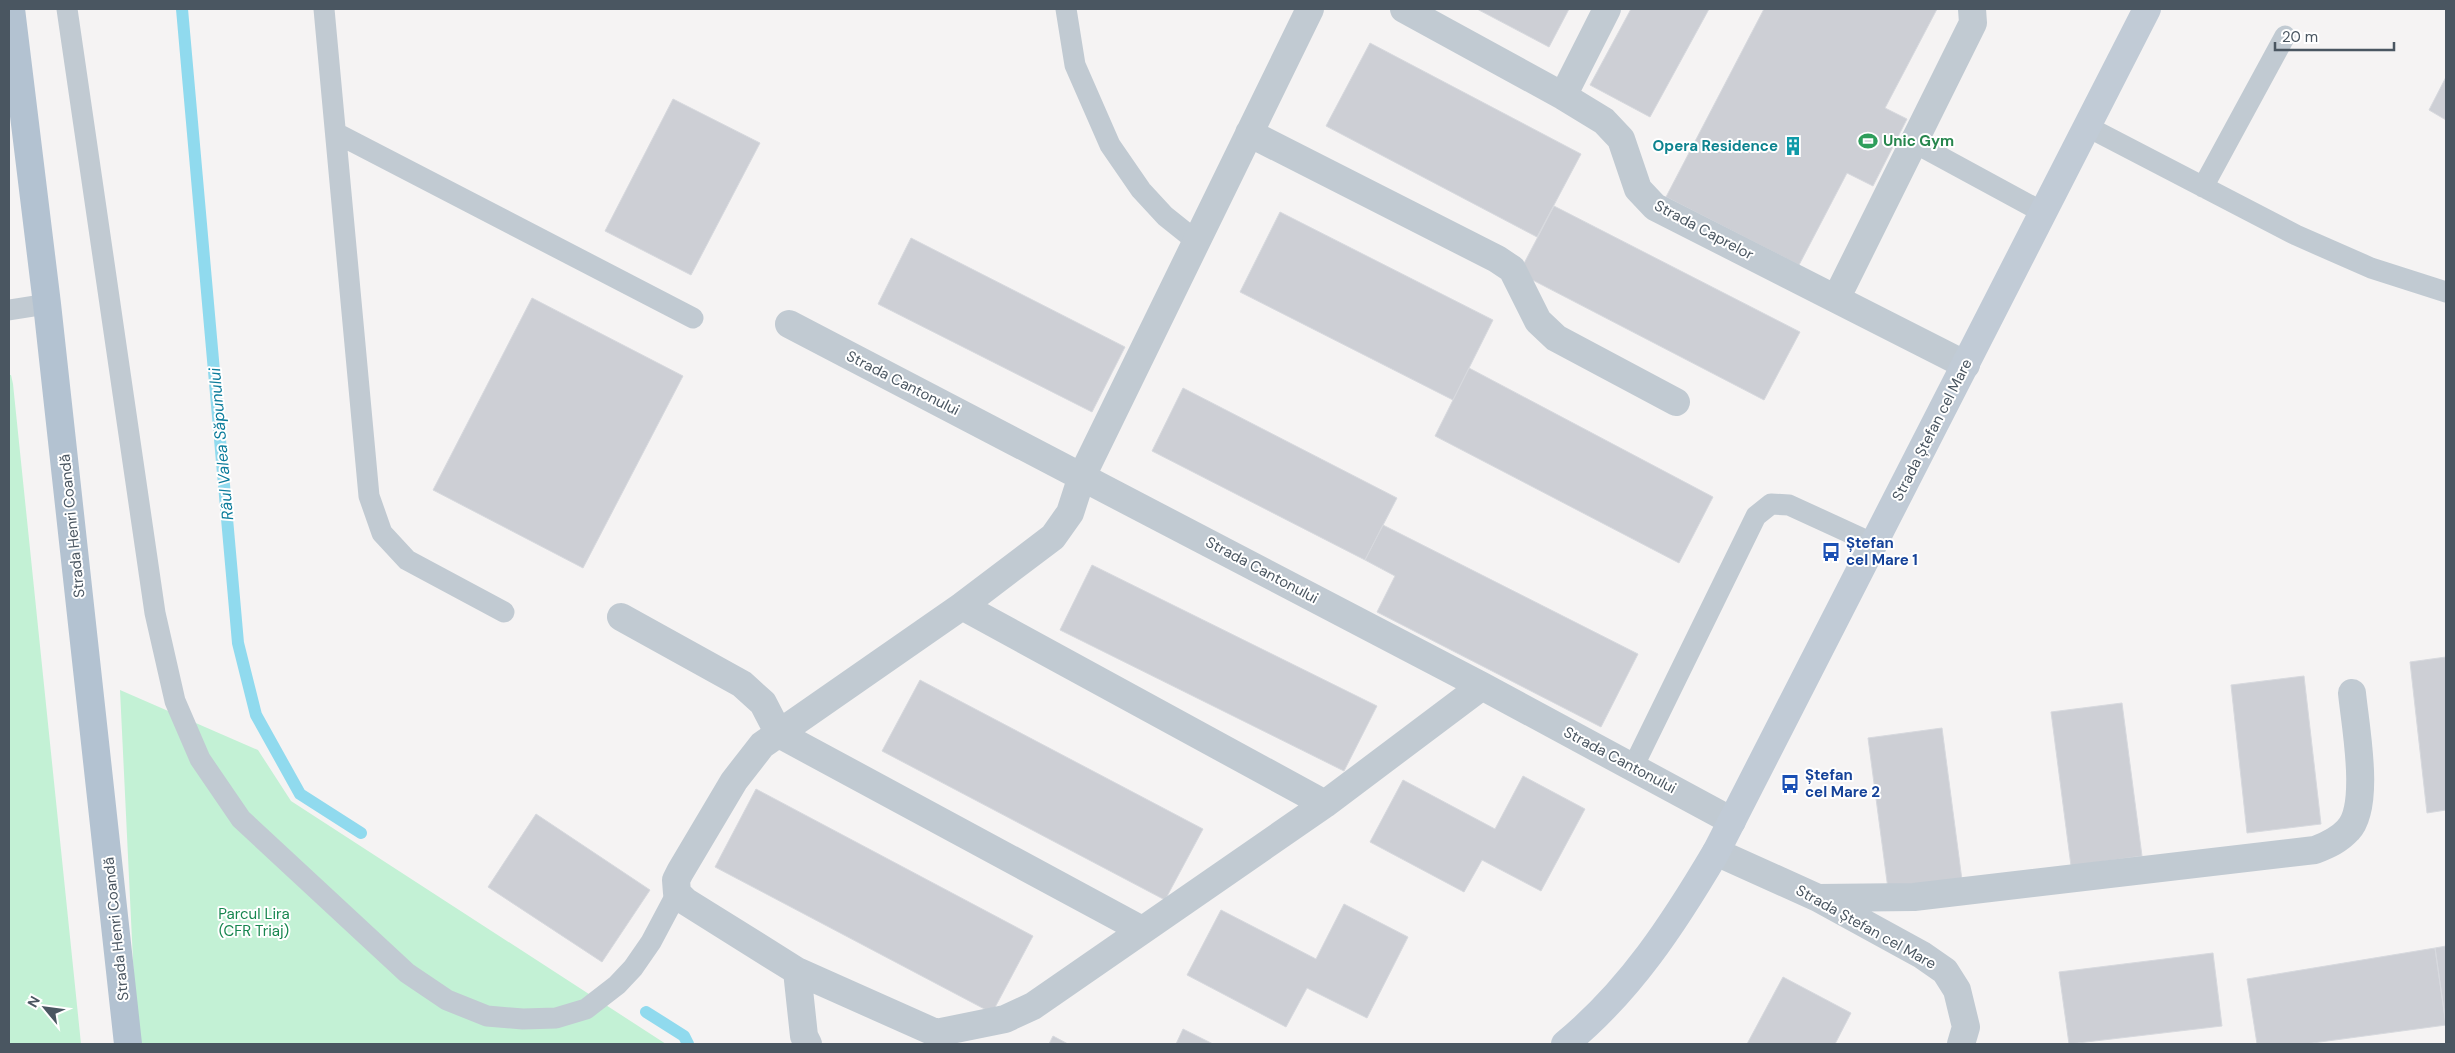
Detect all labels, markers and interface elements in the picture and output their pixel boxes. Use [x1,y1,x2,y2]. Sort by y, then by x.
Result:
scale bar [2275,20,2394,52]
text: 20 m [2282,27,2318,47]
sports icon: Unic Gym [1857,130,1879,152]
place label: Unic Gym [1883,131,1954,151]
building icon: Opera Residence [1782,135,1804,157]
place label: Opera Residence [1653,136,1778,156]
street label: Strada Caprelor [1651,195,1758,265]
street label: Strada Cantonului [843,346,963,420]
street label: Strada Ștefan cel Mare [1887,355,1977,505]
water label: Râul Valea Săpunului [204,366,238,521]
street label: Strada Henri Coandă [55,453,89,599]
street label: Strada Cantonului [1202,532,1322,608]
place label: Ștefan cel Mare 1 [1846,533,1918,570]
bus stop icon: Ștefan cel Mare 1 [1820,541,1842,563]
street label: Strada Cantonului [1560,722,1680,798]
place label: Ștefan cel Mare 2 [1805,765,1880,802]
bus stop icon: Ștefan cel Mare 2 [1779,773,1801,795]
street label: Strada Henri Coandă [99,856,133,1002]
street label: Strada Ștefan cel Mare [1792,880,1940,974]
park label: Parcul Lira (CFR Triaj) [218,904,290,941]
north arrow [20,983,70,1033]
text: N [23,993,44,1011]

